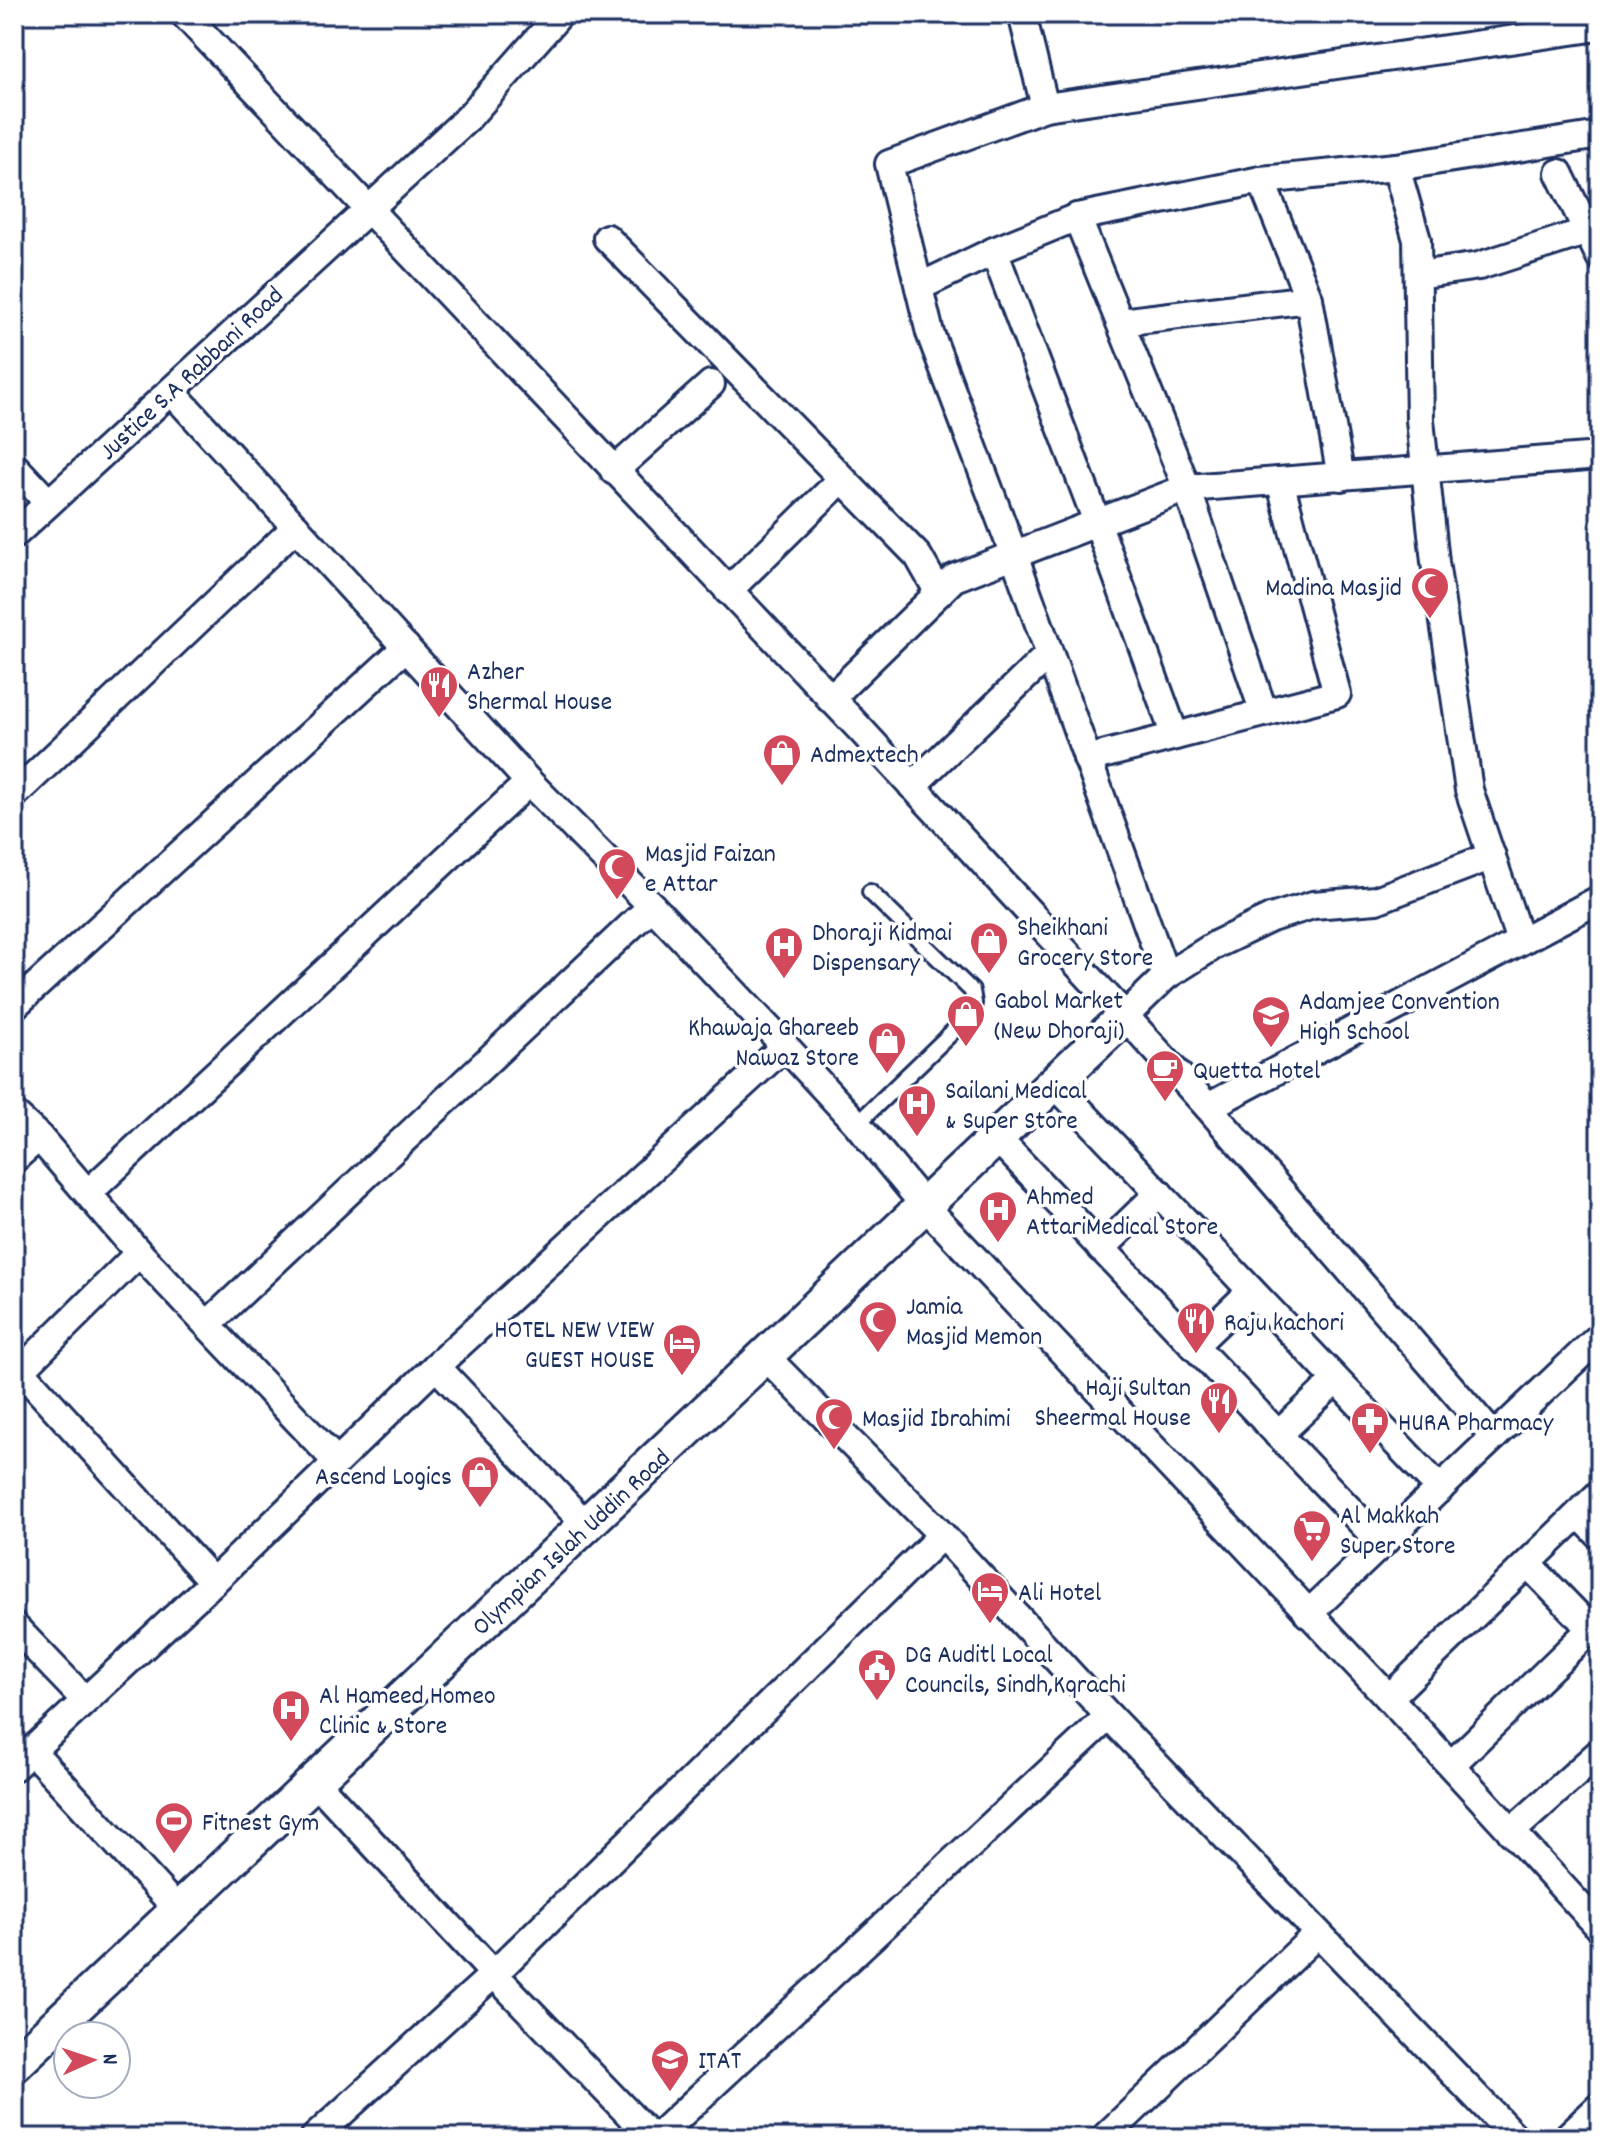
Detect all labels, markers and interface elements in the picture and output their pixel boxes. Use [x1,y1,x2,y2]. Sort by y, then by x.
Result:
street label: Justice S.A Rabbani Road [92,279,293,470]
mosque icon: Madina Masjid [1409,565,1451,620]
place label: Madina Masjid [1265,571,1402,608]
place label: Azher Shermal House [467,655,612,722]
restaurant icon: Azher Shermal House [418,664,460,719]
shop icon: Admextech [761,732,803,787]
place label: Admextech [810,738,919,775]
place label: Masjid Faizan e Attar [645,837,776,904]
mosque icon: Masjid Faizan e Attar [596,846,638,901]
place label: Sheikhani Grocery Store [1017,911,1153,978]
place label: Dhoraji Kidmai Dispensary [812,916,952,983]
shop icon: Sheikhani Grocery Store [968,920,1010,975]
hospital icon: Dhoraji Kidmai Dispensary [763,925,805,980]
place label: Gabol Market (New Dhoraji) [994,984,1124,1051]
place label: Adamjee Convention High School [1299,985,1500,1052]
shop icon: Gabol Market (New Dhoraji) [945,993,987,1048]
school or university icon: Adamjee Convention High School [1250,994,1292,1049]
place label: Khawaja Ghareeb Nawaz Store [688,1011,859,1078]
shop icon: Khawaja Ghareeb Nawaz Store [866,1020,908,1075]
cafe icon: Quetta Hotel [1144,1048,1186,1103]
place label: Quetta Hotel [1193,1054,1320,1091]
place label: Sailani Medical & Super Store [945,1074,1087,1141]
hospital icon: Sailani Medical & Super Store [896,1083,938,1138]
place label: Ahmed AttariMedical Store [1026,1180,1218,1247]
hospital icon: Ahmed AttariMedical Store [977,1189,1019,1244]
place label: Jamia Masjid Memon [906,1290,1042,1357]
mosque icon: Jamia Masjid Memon [857,1299,899,1354]
restaurant icon: Raju kachori [1175,1300,1217,1355]
place label: Raju kachori [1224,1306,1344,1343]
place label: HOTEL NEW VIEW GUEST HOUSE [494,1313,654,1380]
hotel icon: HOTEL NEW VIEW GUEST HOUSE [661,1322,703,1377]
place label: Haji Sultan Sheermal House [1034,1371,1191,1438]
restaurant icon: Haji Sultan Sheermal House [1198,1380,1240,1435]
mosque icon: Masjid Ibrahimi [813,1396,855,1451]
pharmacy icon: HURA Pharmacy [1349,1400,1391,1455]
place label: Masjid Ibrahimi [862,1402,1011,1439]
place label: HURA Pharmacy [1398,1406,1554,1443]
street label: Olympian Islah Uddin Road [465,1441,680,1646]
shop icon: Ascend Logics [459,1454,501,1509]
place label: Ascend Logics [315,1460,452,1497]
place label: Al Makkah Super Store [1340,1499,1455,1566]
supermarket icon: Al Makkah Super Store [1291,1508,1333,1563]
hotel icon: Ali Hotel [969,1570,1011,1625]
place label: Ali Hotel [1018,1576,1101,1613]
place label: DG Auditl Local Councils, Sindh,Kqrachi [905,1638,1126,1705]
public building icon: DG Auditl Local Councils, Sindh,Kqrachi [856,1647,898,1702]
place label: Al Hameed Homeo Clinic & Store [319,1679,496,1746]
hospital icon: Al Hameed Homeo Clinic & Store [270,1688,312,1743]
sports icon: Fitnest Gym [153,1800,195,1855]
place label: Fitnest Gym [202,1806,319,1843]
north arrow [52,2020,132,2100]
school or university icon: ITAT [649,2038,691,2093]
place label: ITAT [698,2044,742,2081]
text: N [93,2053,124,2066]

